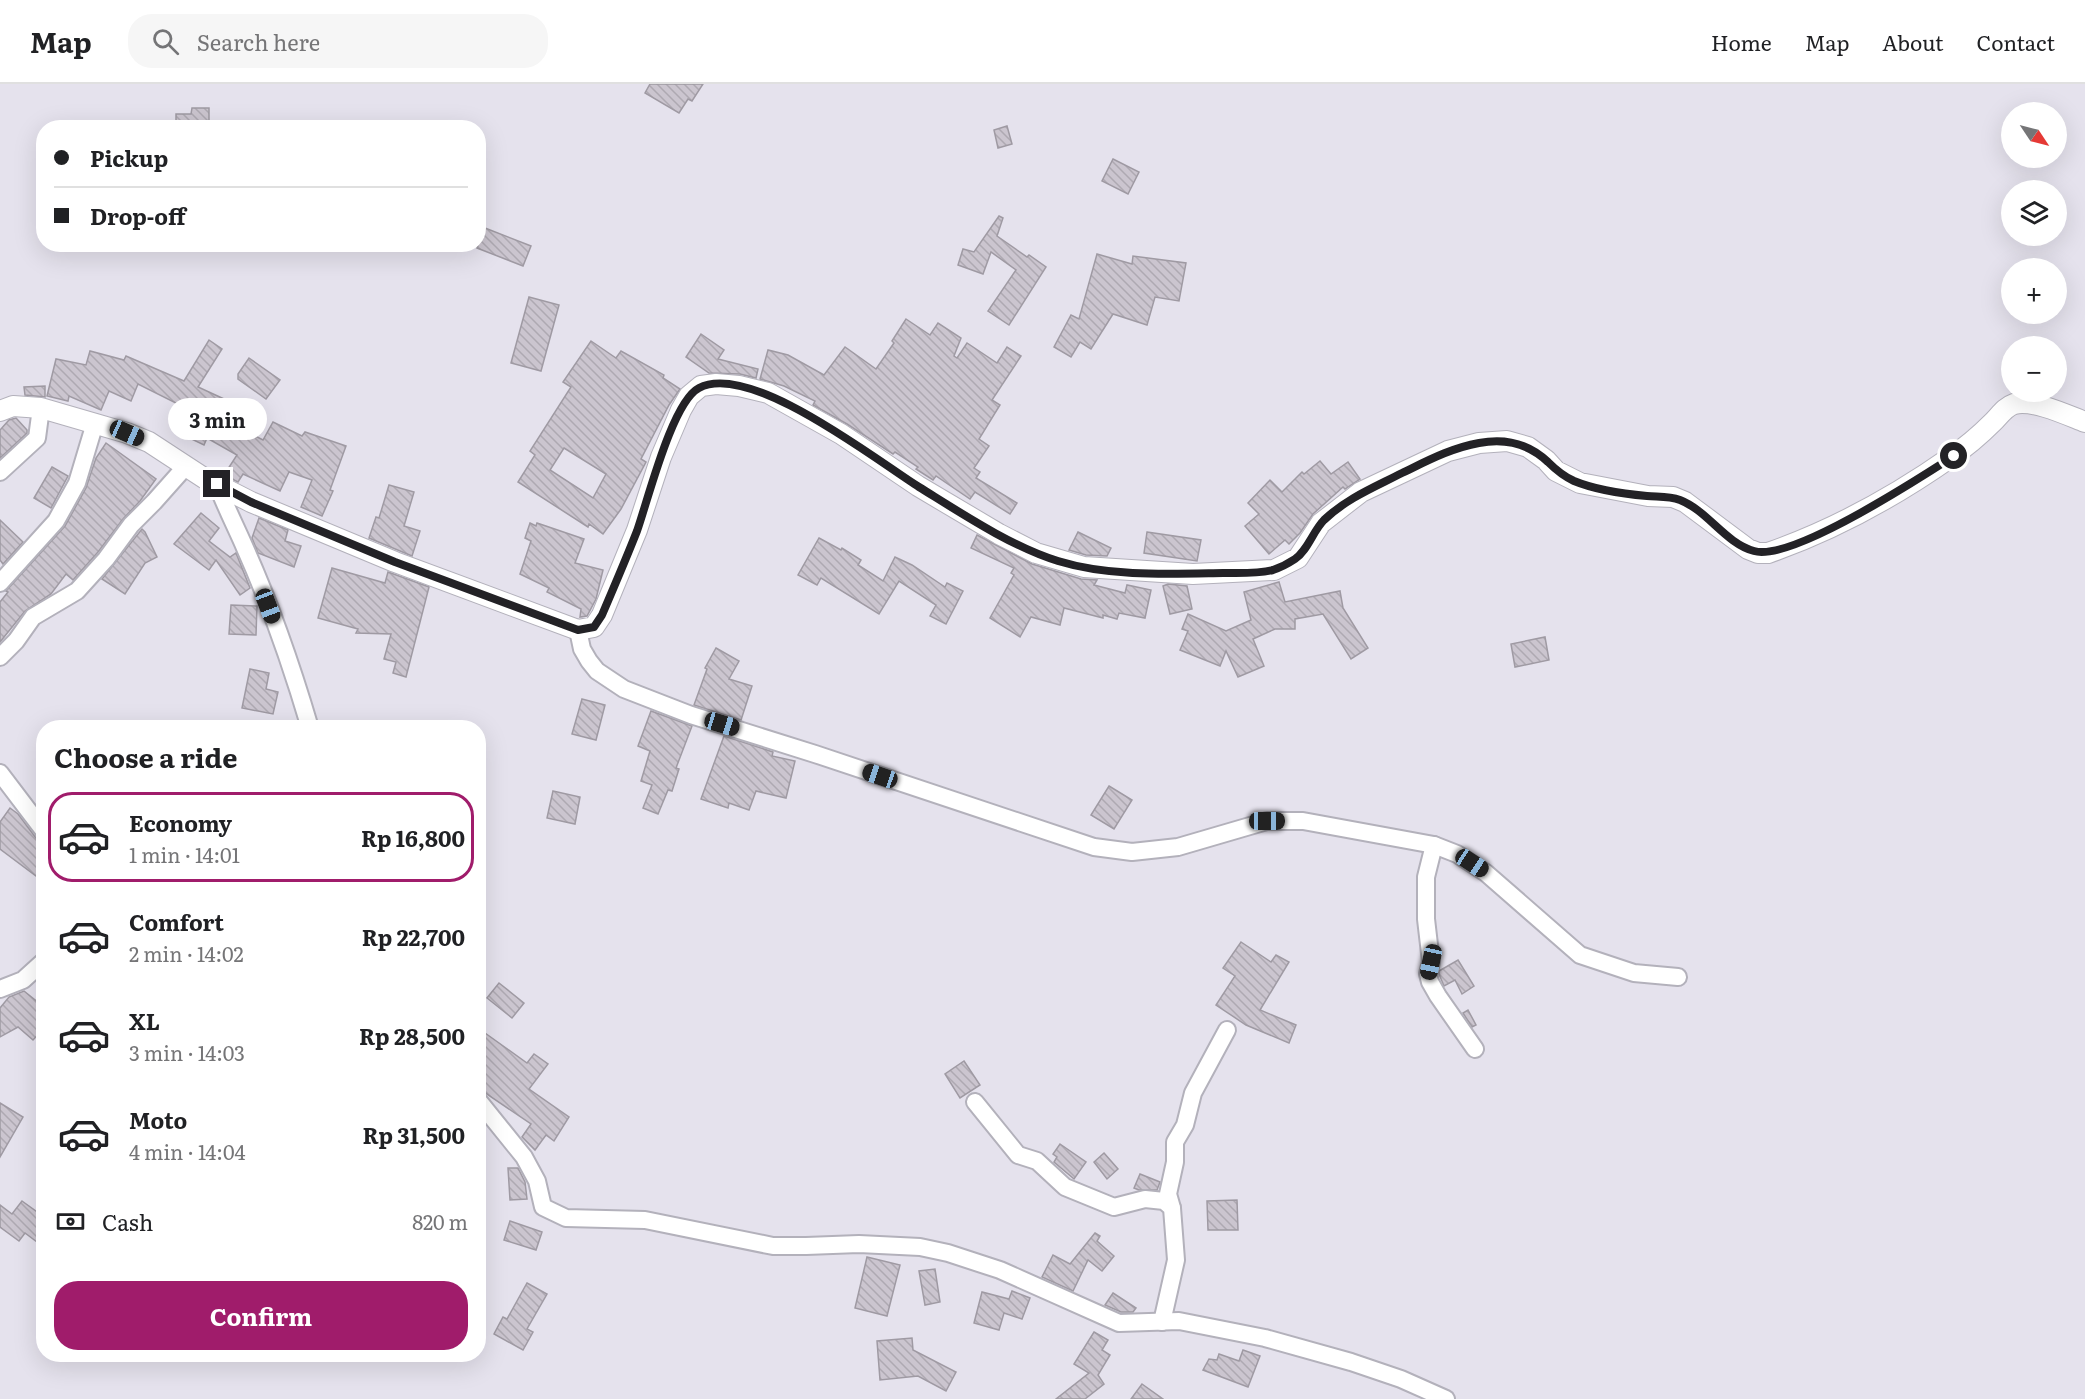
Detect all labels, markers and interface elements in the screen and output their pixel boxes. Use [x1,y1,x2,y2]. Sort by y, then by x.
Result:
search box [128,14,548,68]
text: Map [30,20,92,62]
icon: search [149,25,182,58]
text: Search here [197,25,320,58]
text: Home [1711,26,1772,57]
text: Map [1805,26,1849,57]
text: About [1882,26,1944,57]
text: Contact [1977,26,2055,57]
north arrow [2001,102,2067,168]
map controls [2001,102,2067,402]
text: Pickup [90,141,168,174]
button: layers [2001,180,2067,246]
text: Drop-off [90,199,186,232]
button: + [2001,258,2067,324]
button: − [2001,336,2067,402]
callout: 3 min [168,397,266,439]
text: 3 min [189,404,246,434]
car [107,417,147,449]
route start [1940,442,1967,469]
route end [203,470,230,497]
car [253,586,283,626]
car [702,710,742,738]
text: Choose a ride [54,736,237,776]
car [860,762,900,790]
text: Economy [129,806,232,839]
icon: car [57,810,111,864]
car [1249,812,1285,830]
text: Rp 16,800 [361,821,465,854]
text: 1 min · 14:01 [129,839,240,869]
car [1452,846,1492,880]
text: Comfort [129,905,224,938]
icon: car [57,909,111,963]
text: Rp 22,700 [362,920,465,953]
text: 2 min · 14:02 [129,938,244,968]
car [1418,943,1444,981]
text: XL [129,1004,160,1037]
icon: car [57,1008,111,1062]
text: Rp 28,500 [359,1019,465,1052]
text: 3 min · 14:03 [129,1037,245,1067]
text: Moto [129,1103,187,1136]
icon: car [57,1107,111,1161]
text: Rp 31,500 [362,1118,465,1151]
text: 4 min · 14:04 [129,1136,246,1166]
icon: cash [54,1205,87,1238]
text: Cash [102,1205,153,1238]
text: 820 m [412,1206,468,1236]
button: Confirm [54,1281,468,1350]

